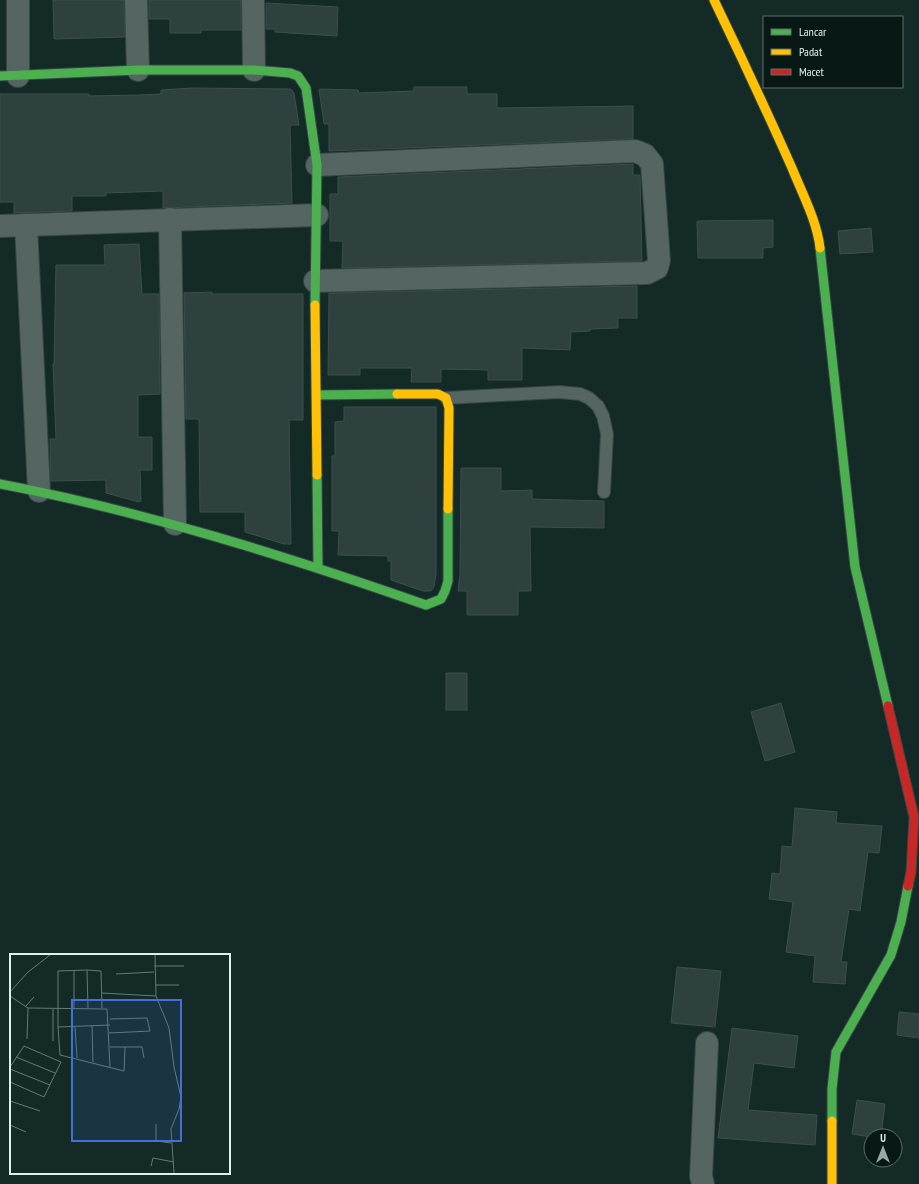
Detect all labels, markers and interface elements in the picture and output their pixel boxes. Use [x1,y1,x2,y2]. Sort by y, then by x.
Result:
legend [763,16,903,88]
text: Lancar [799,24,827,39]
text: Padat [799,44,823,59]
text: Macet [799,64,824,79]
inset map [10,954,230,1174]
north arrow [863,1128,903,1168]
text: U [880,1131,886,1145]

